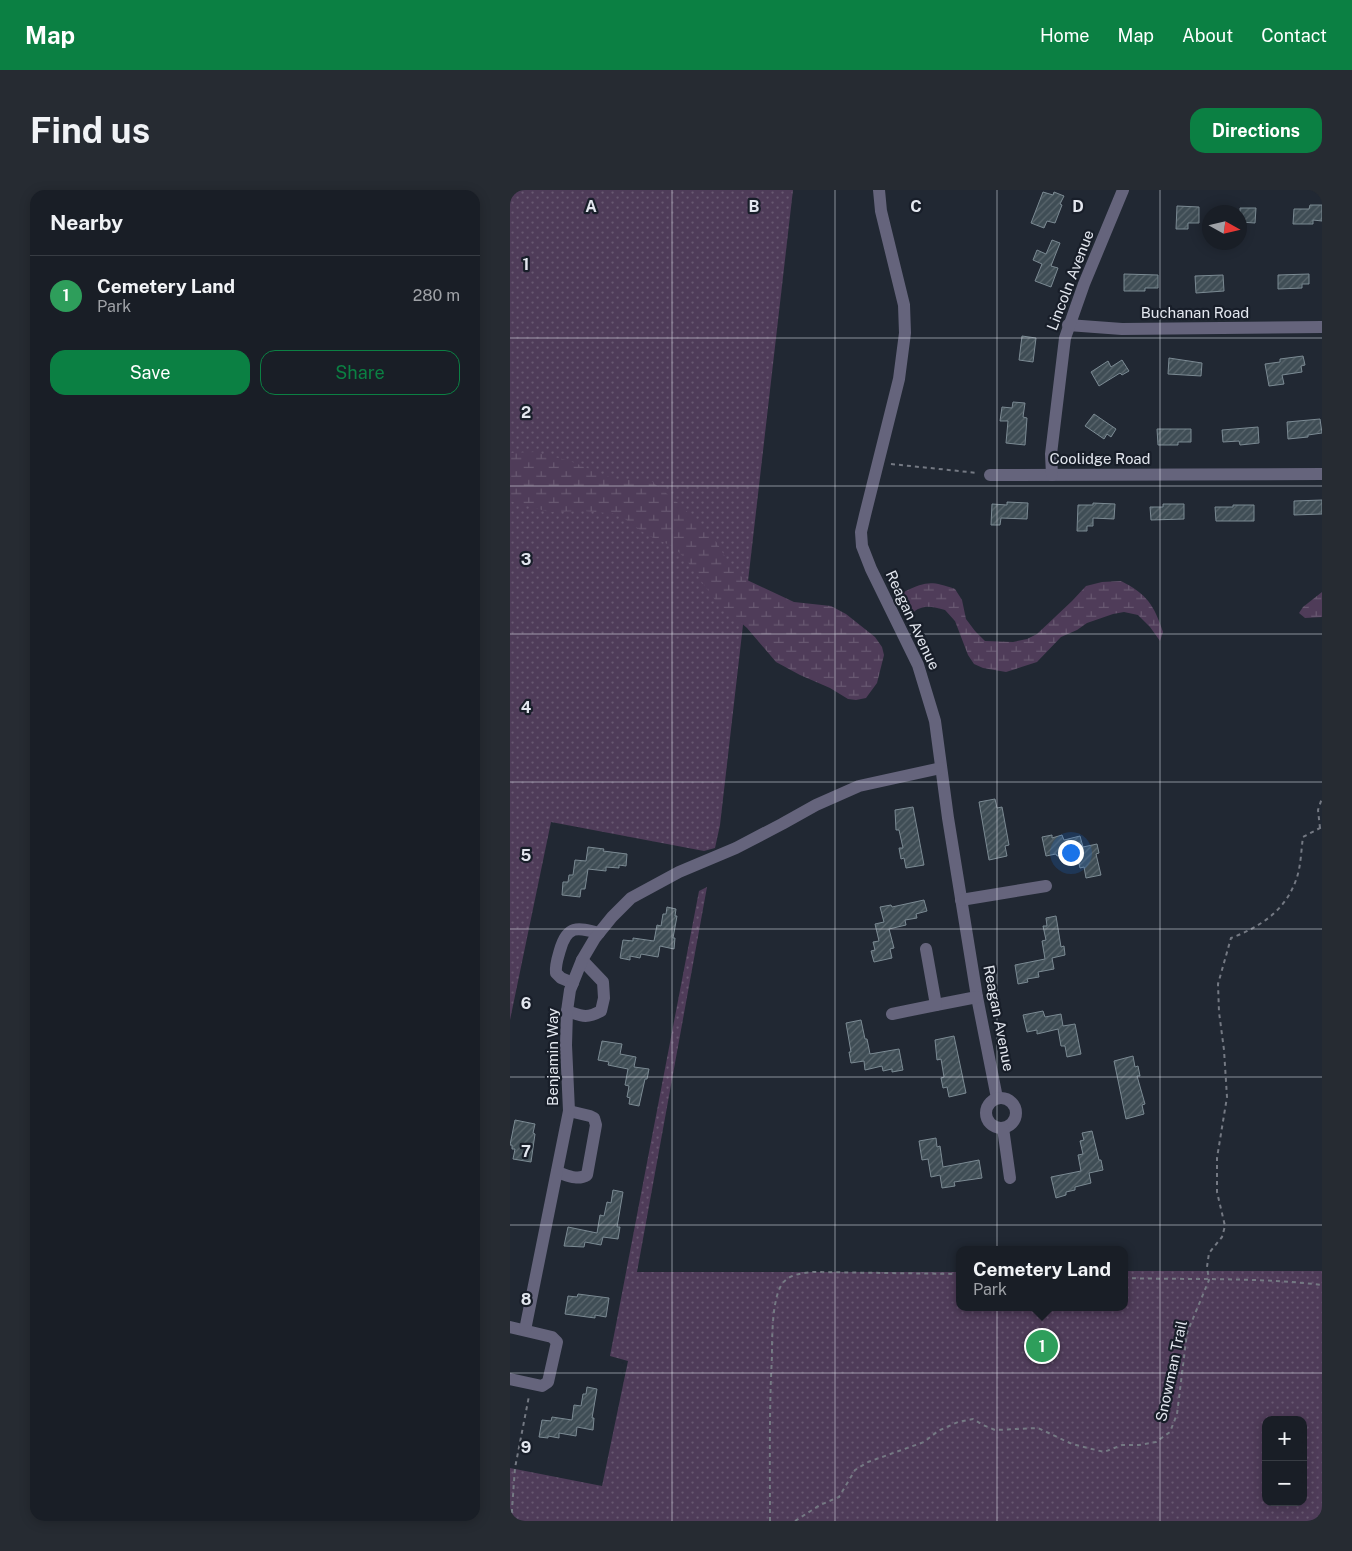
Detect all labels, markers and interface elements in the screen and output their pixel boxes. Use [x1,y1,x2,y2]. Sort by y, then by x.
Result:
text: Map [25,21,75,49]
text: Home [1040,25,1090,46]
text: Map [1118,25,1154,46]
text: About [1182,25,1233,46]
text: Contact [1261,25,1327,46]
button: Directions [1190,108,1322,153]
text: Find us [30,110,150,151]
text: A [585,197,597,216]
text: B [749,197,760,216]
text: C [910,197,922,216]
text: D [1072,197,1084,216]
north arrow [1202,205,1247,250]
text: Nearby [50,210,123,235]
street label: Lincoln Avenue [1043,227,1097,333]
text: 1 [523,255,529,274]
text: Cemetery Land [97,275,235,297]
text: 1 [63,286,69,305]
text: 280 m [413,286,460,305]
text: Park [97,297,131,316]
street label: Buchanan Road [1141,304,1249,321]
button: Save [50,350,250,395]
button: Share [260,350,460,395]
text: 2 [521,403,531,422]
street label: Coolidge Road [1049,450,1151,467]
text: 3 [521,550,531,569]
street label: Reagan Avenue [883,568,943,672]
text: 4 [521,698,532,717]
your location [1058,840,1084,866]
text: 5 [521,846,532,865]
street label: Reagan Avenue [980,963,1018,1073]
text: 6 [521,994,531,1013]
street label: Benjamin Way [544,1008,561,1106]
text: 7 [521,1142,531,1161]
popup [956,1246,1128,1311]
text: Cemetery Land [973,1258,1111,1280]
text: Park [973,1280,1007,1299]
text: 8 [521,1290,532,1309]
street label: Snowman Trail [1152,1319,1190,1423]
pin: 1 [1026,1327,1058,1365]
map controls [1262,1416,1307,1506]
button: + [1262,1416,1307,1461]
text: 9 [521,1438,531,1457]
button: − [1262,1461,1307,1506]

